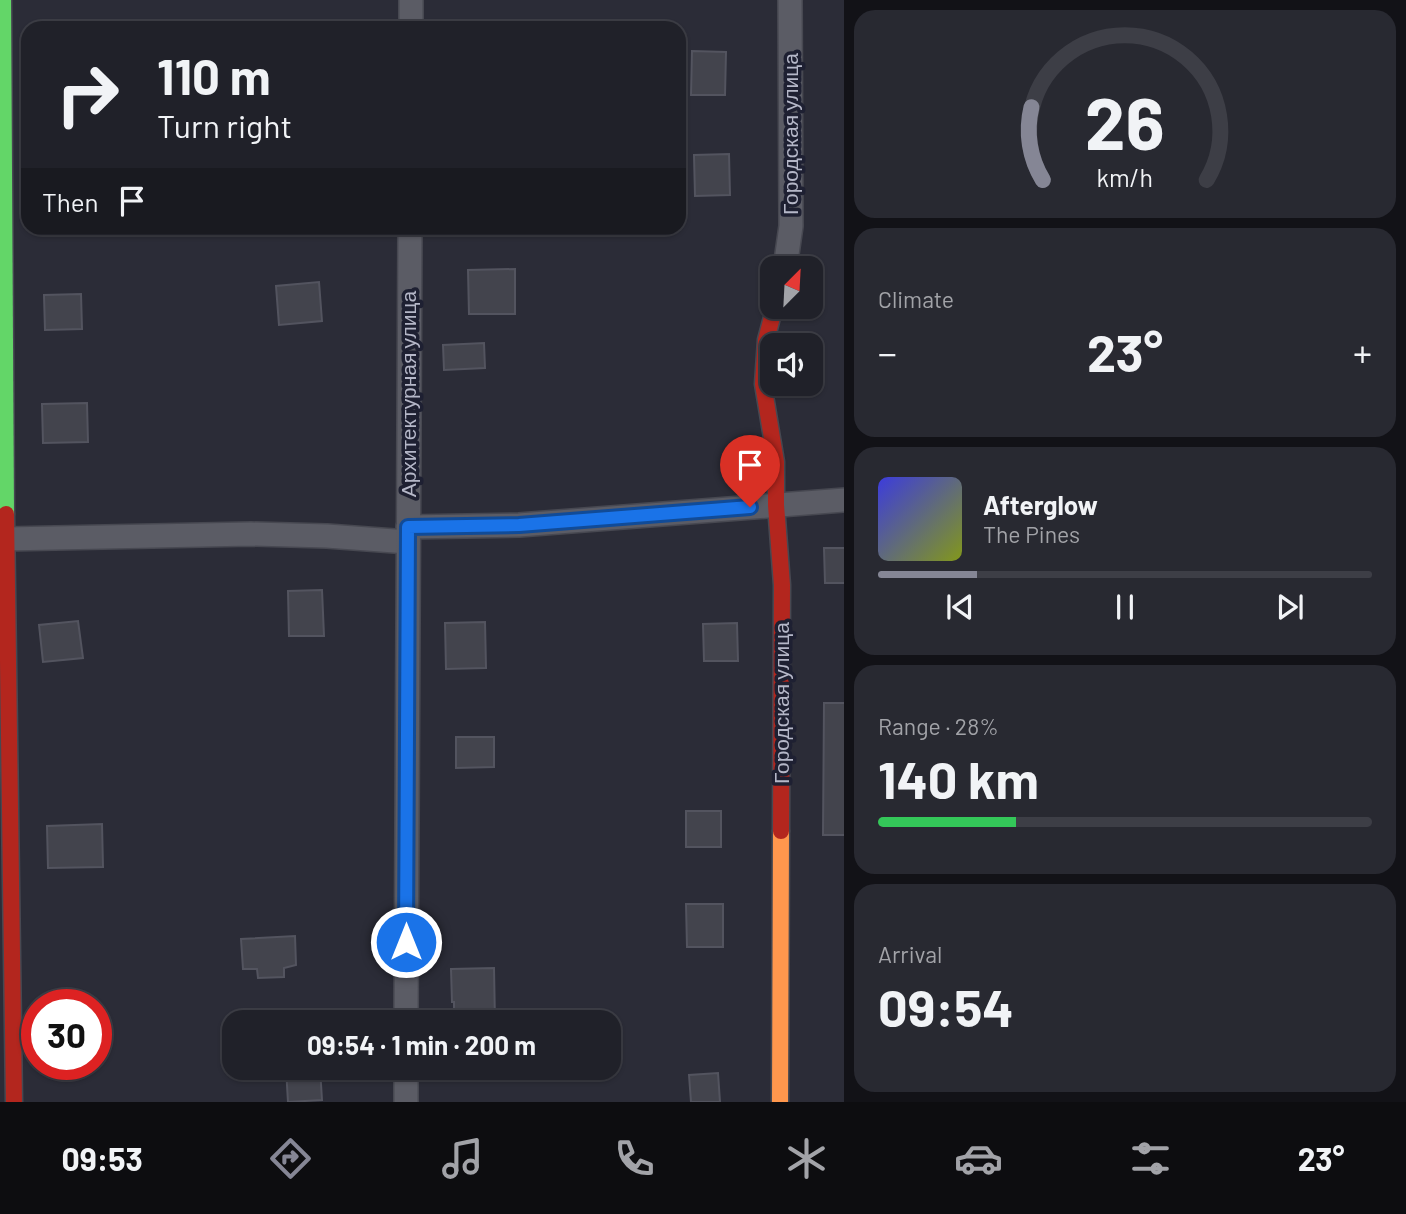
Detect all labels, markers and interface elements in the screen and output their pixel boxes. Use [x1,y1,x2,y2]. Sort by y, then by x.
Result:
text: 110 m [157,46,271,105]
icon: right [42,49,133,140]
street label: Городская улица [777,53,802,215]
text: 26 [1085,78,1165,166]
text: Turn right [157,106,292,144]
text: km/h [1097,162,1153,192]
icon: arrive [113,182,151,220]
text: Then [42,186,99,217]
north arrow [760,256,822,318]
map controls [760,256,823,396]
text: Climate [878,285,954,313]
street label: Архитектурная улица [395,290,420,497]
text: 23° [1087,320,1163,382]
text: − [878,329,897,375]
text: + [1353,329,1372,375]
button: sound [760,333,823,396]
pin [720,435,780,507]
icon: arrive [731,446,769,484]
text: Afterglow [983,489,1098,520]
text: The Pines [983,520,1080,548]
icon: previous [941,588,979,626]
icon: pause [1106,588,1144,626]
icon: next [1271,588,1309,626]
street label: Городская улица [768,622,793,784]
text: Range · 28% [878,712,999,740]
text: 140 km [878,747,1039,809]
position arrow [369,905,443,979]
text: Arrival [878,940,942,968]
text: 09:54 [878,975,1014,1037]
speed limit sign: 30 [21,989,112,1080]
text: 09:54 · 1 min · 200 m [307,1029,536,1060]
icon: directions [266,1134,315,1183]
icon: music [438,1134,487,1183]
icon: phone [610,1134,659,1183]
icon: climate [782,1134,831,1183]
icon: car [954,1134,1003,1183]
icon: filters [1126,1134,1175,1183]
text: 09:53 [61,1139,143,1177]
text: 23° [1298,1139,1344,1177]

